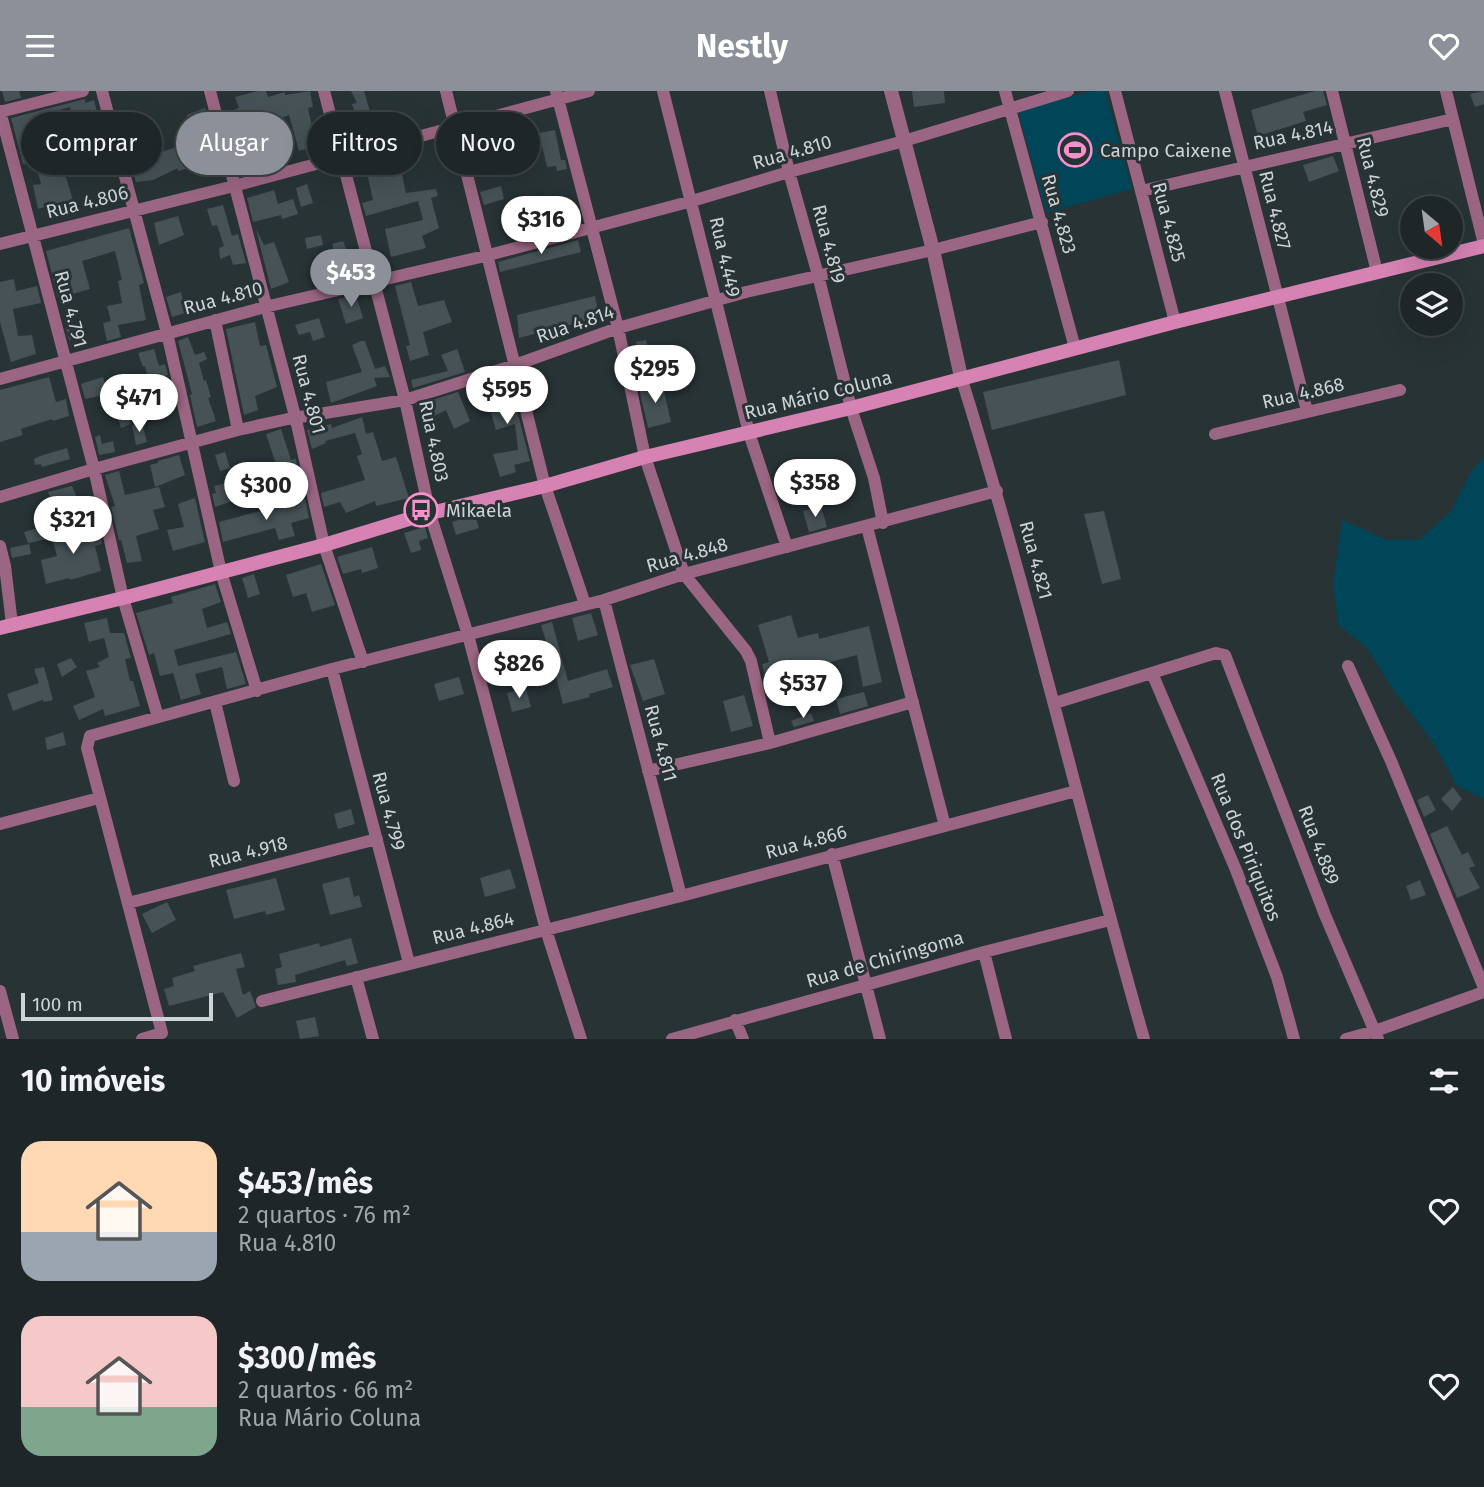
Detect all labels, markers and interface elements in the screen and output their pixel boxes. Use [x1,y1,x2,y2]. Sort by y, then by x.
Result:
icon: menu [21,27,59,65]
text: Nestly [696,27,788,65]
icon: heart [1425,27,1463,65]
chip: Comprar [21,112,162,175]
chip: Alugar [176,112,293,175]
chip: Filtros [307,112,422,175]
chip: Novo [436,112,540,175]
street label: Rua 4.814 [1251,115,1335,155]
street label: Rua 4.810 [750,130,834,174]
sports icon: Campo Caixene [1056,131,1094,169]
street label: Rua 4.829 [1352,134,1394,220]
place label: Campo Caixene [1100,139,1232,162]
street label: Rua 4.827 [1254,168,1296,252]
street label: Rua 4.823 [1037,172,1081,256]
street label: Rua 4.825 [1147,180,1191,264]
street label: Rua 4.806 [44,181,130,223]
north arrow [1400,196,1463,259]
map controls [1400,196,1463,336]
pin: $316 [500,197,582,256]
street label: Rua 4.819 [807,202,851,286]
text: $316 [517,205,565,233]
street label: Rua 4.449 [705,215,745,299]
pin: $453 [310,249,392,309]
text: $453 [326,258,376,286]
street label: Rua 4.791 [50,268,92,350]
button: layers [1400,273,1463,336]
street label: Rua 4.810 [181,276,265,320]
street label: Rua 4.814 [533,300,617,348]
pin: $295 [614,345,696,405]
street label: Rua 4.801 [287,352,331,436]
text: $295 [630,354,680,382]
street label: Rua Mário Coluna [742,366,894,424]
pin: $595 [466,367,548,426]
street label: Rua 4.868 [1260,372,1346,414]
pin: $471 [98,375,180,434]
text: $595 [482,375,532,403]
text: $471 [116,383,162,411]
street label: Rua 4.803 [414,398,454,484]
pin: $358 [774,459,856,519]
pin: $300 [225,463,307,522]
text: $358 [790,468,840,496]
text: $300 [240,471,292,499]
bus stop icon: Mikaela [402,491,440,529]
pin: $321 [32,497,114,556]
place label: Mikaela [446,499,512,522]
text: $321 [50,505,96,533]
street label: Rua 4.821 [1015,518,1057,602]
street label: Rua 4.848 [644,532,730,578]
pin: $826 [478,641,560,700]
text: $826 [494,649,544,677]
pin: $537 [762,661,844,720]
text: $537 [779,669,827,697]
street label: Rua 4.811 [640,702,682,784]
street label: Rua 4.799 [367,769,411,853]
street label: Rua dos Piriquitos [1206,770,1286,925]
street label: Rua 4.889 [1293,802,1345,888]
street label: Rua 4.866 [763,820,849,864]
street label: Rua 4.918 [206,831,290,873]
street label: Rua 4.864 [430,907,516,949]
street label: Rua de Chiringoma [804,926,966,992]
scale bar [21,990,214,1022]
text: 100 m [32,993,83,1016]
icon: filters [1425,1062,1463,1100]
text: 10 imóveis [21,1063,165,1099]
text: $453/mês [238,1165,373,1201]
icon: home [77,1169,161,1253]
icon: heart [1425,1192,1463,1230]
text: 2 quartos · 76 m² [238,1201,411,1229]
text: Rua 4.810 [238,1229,336,1257]
text: $300/mês [238,1340,376,1376]
icon: home [77,1344,161,1428]
icon: heart [1425,1367,1463,1405]
text: 2 quartos · 66 m² [238,1376,413,1404]
text: Rua Mário Coluna [238,1404,421,1432]

